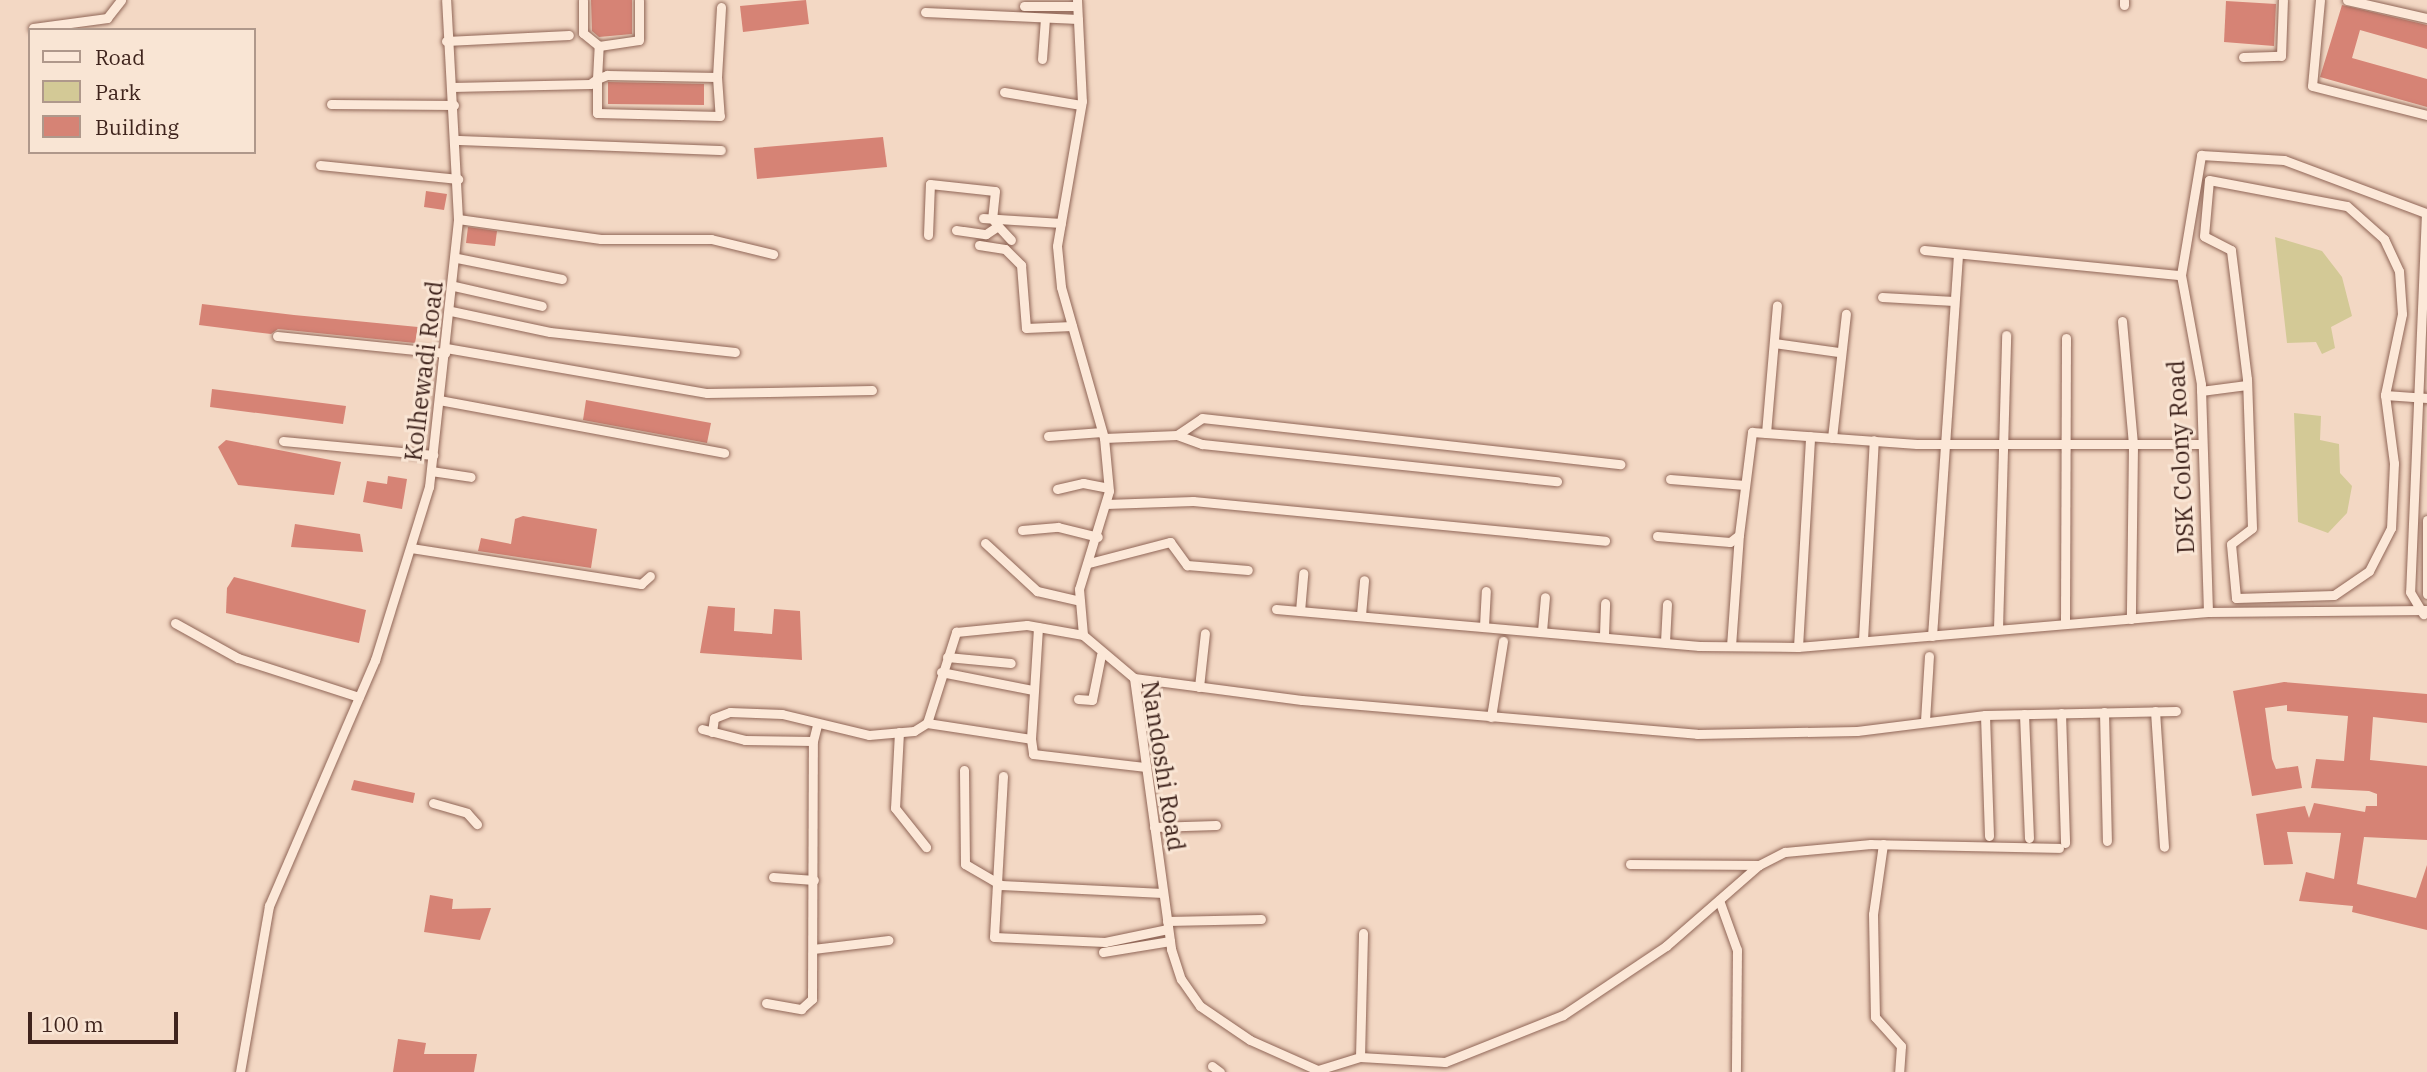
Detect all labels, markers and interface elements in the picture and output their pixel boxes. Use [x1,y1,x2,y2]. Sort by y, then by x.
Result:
legend [28,28,256,154]
text: Road [95,43,145,71]
text: Park [95,78,141,106]
text: Building [95,113,179,141]
street label: Kolhewadi Road [399,279,449,463]
street label: DSK Colony Road [2162,359,2200,555]
street label: Nandoshi Road [1135,679,1191,853]
scale bar [32,998,182,1042]
text: 100 m [41,1010,104,1038]

